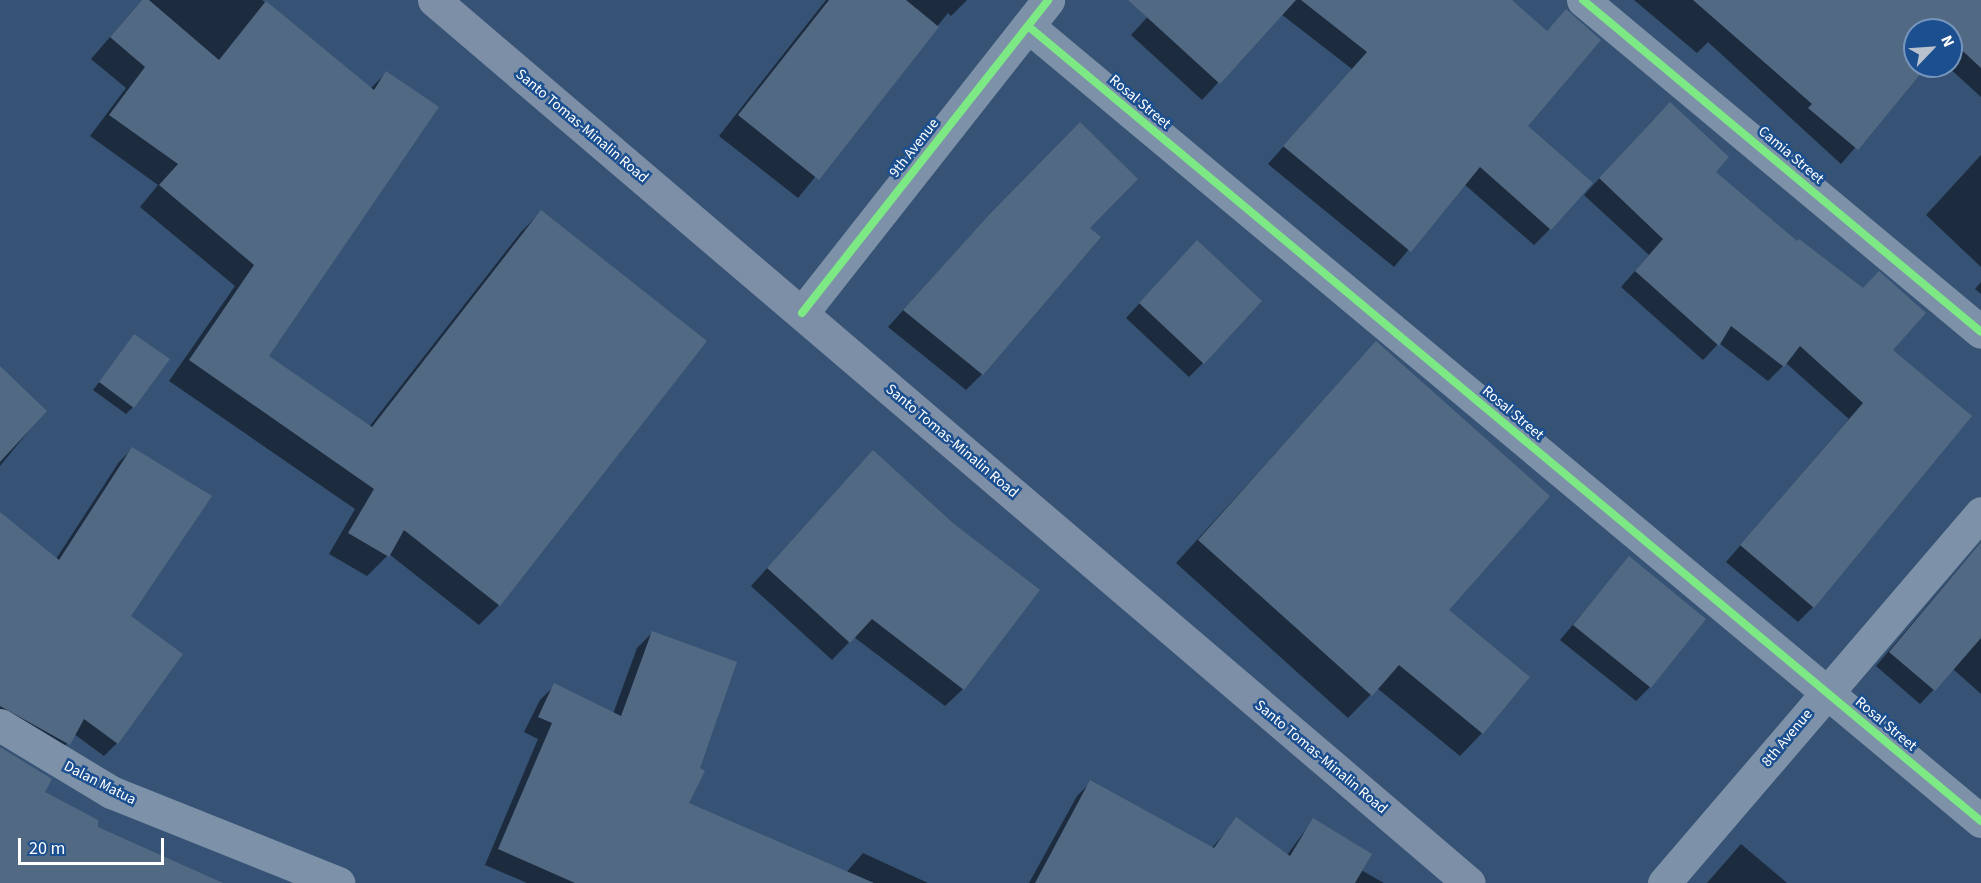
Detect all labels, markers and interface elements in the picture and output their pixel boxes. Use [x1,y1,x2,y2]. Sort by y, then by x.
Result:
north arrow [1903,18,1963,78]
text: N [1935,32,1960,51]
street label: Santo Tomas-Minalin Road [512,65,652,187]
street label: Rosal Street [1106,71,1174,133]
street label: 9th Avenue [885,115,943,181]
street label: Camia Street [1754,122,1828,188]
street label: Santo Tomas-Minalin Road [882,380,1022,502]
street label: Rosal Street [1479,382,1547,444]
street label: Rosal Street [1852,693,1920,755]
street label: Santo Tomas-Minalin Road [1251,696,1391,818]
street label: 8th Avenue [1758,705,1816,771]
street label: Dalan Matua [61,757,139,809]
scale bar [21,826,166,864]
text: 20 m [29,836,65,861]

